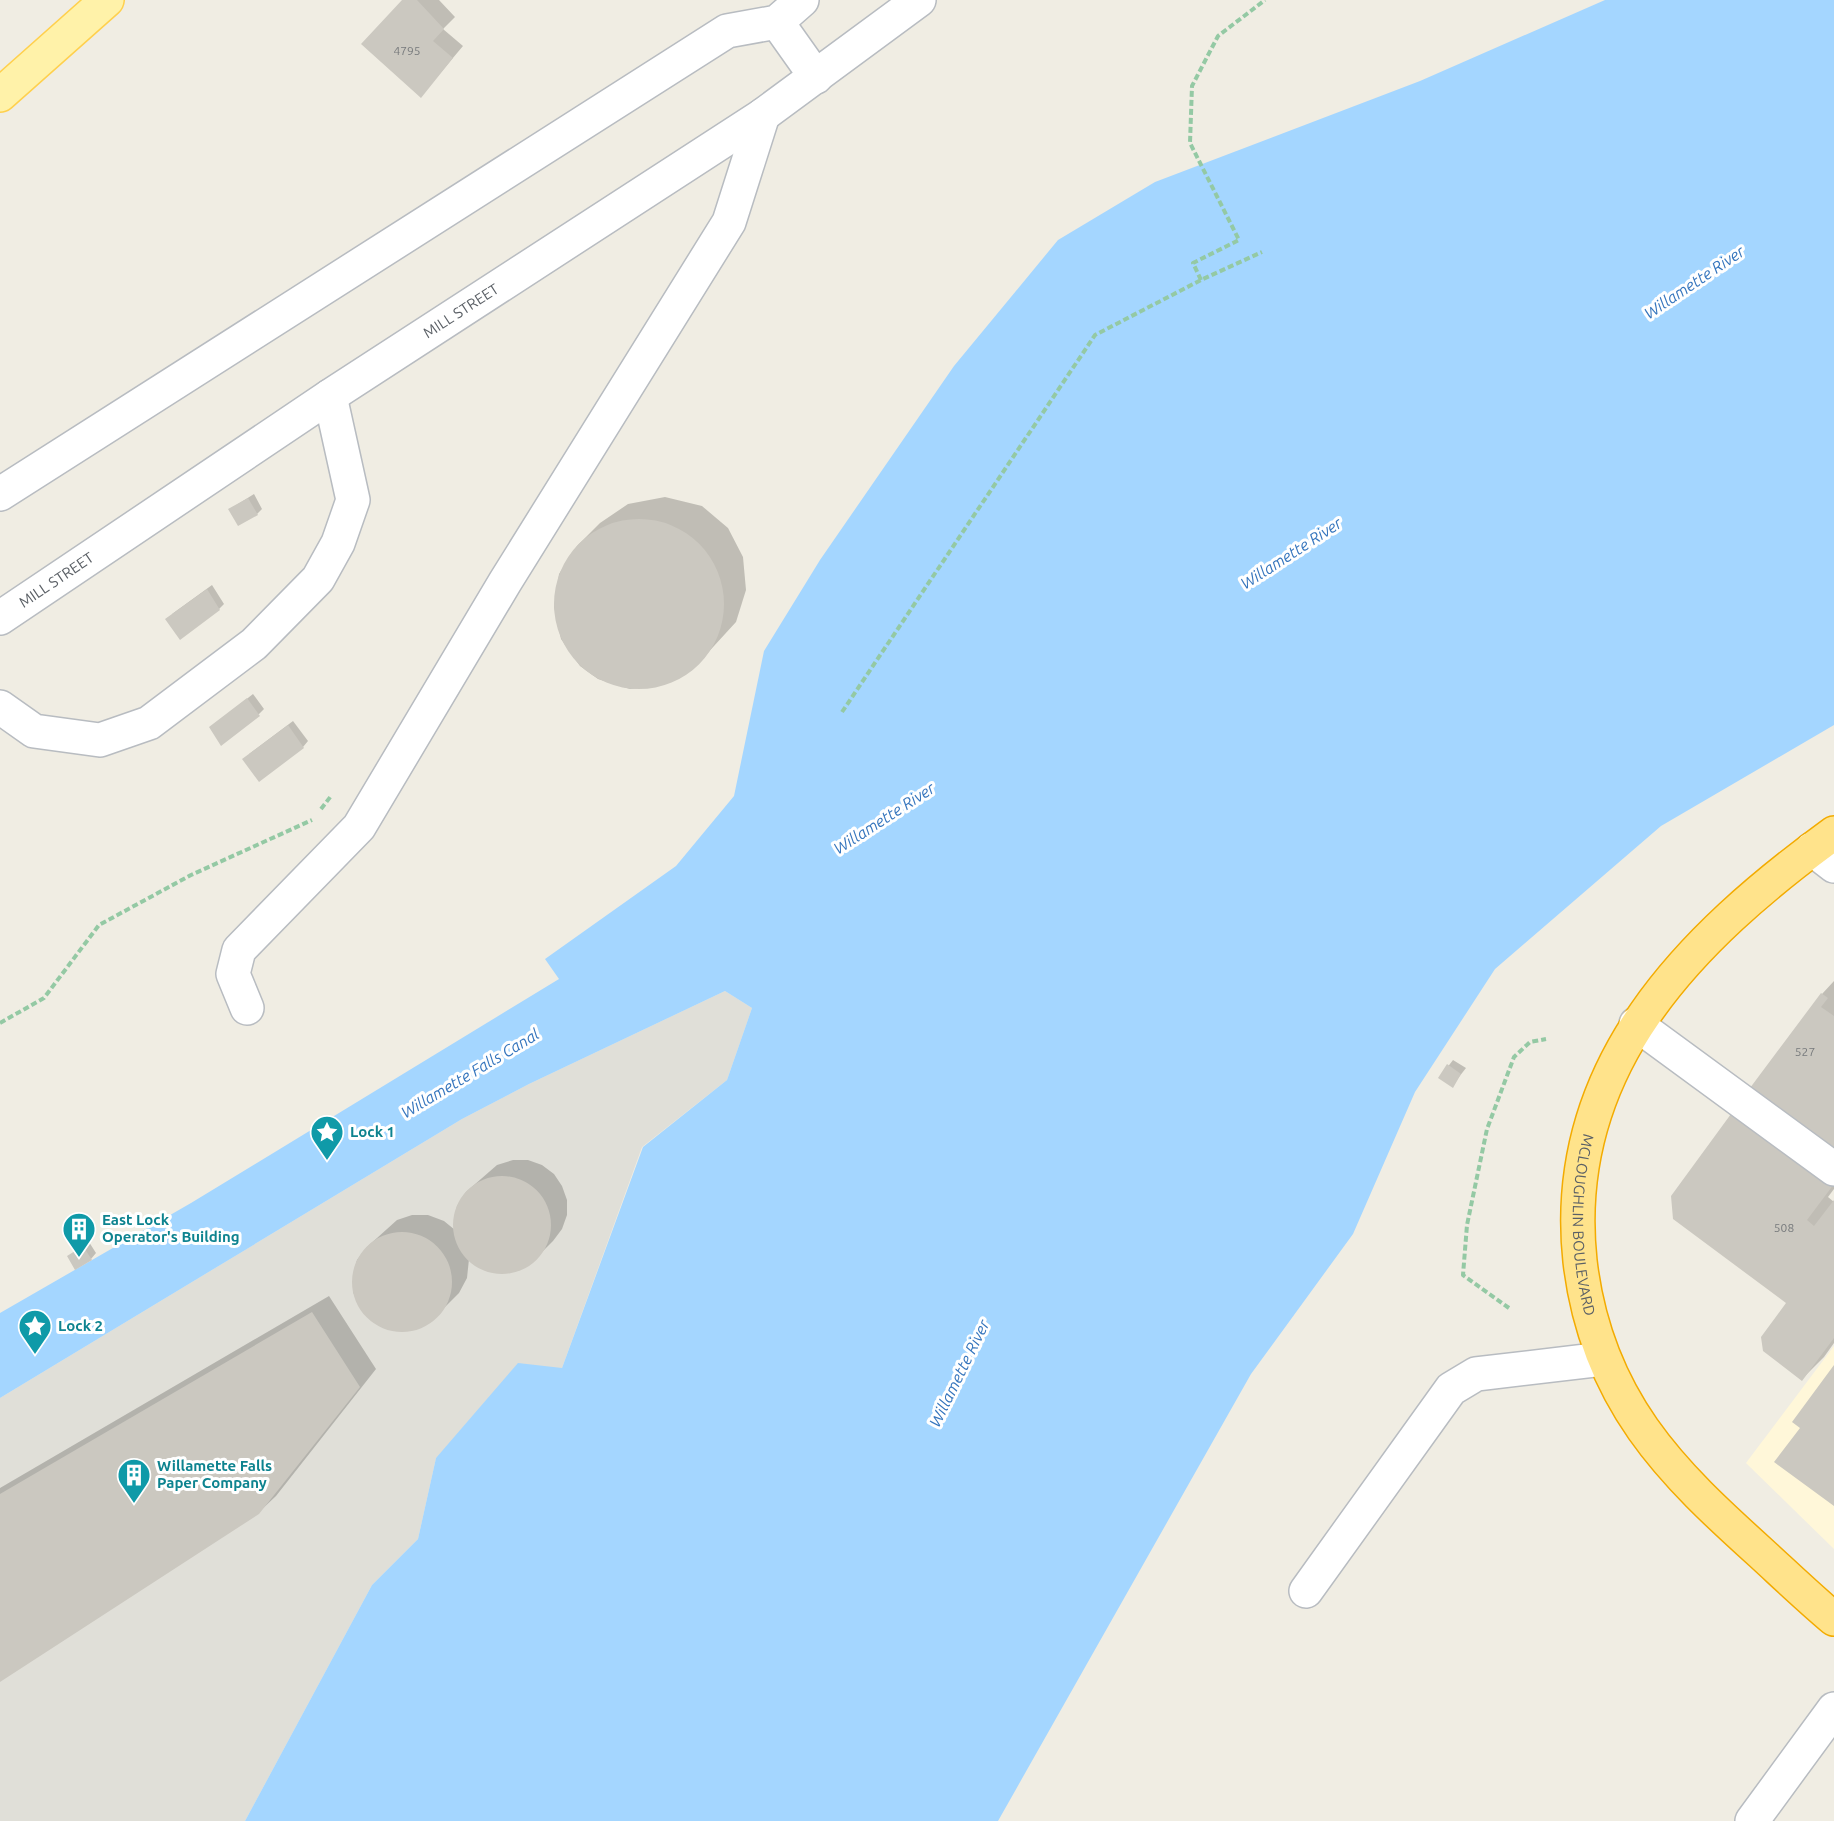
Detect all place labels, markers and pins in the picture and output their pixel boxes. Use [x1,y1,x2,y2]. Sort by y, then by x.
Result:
place icon: Lock 1 [309,1114,345,1161]
place label: Lock 1 [350,1123,395,1140]
building icon: East Lock Operator's Building [61,1211,97,1258]
place label: East Lock Operator's Building [102,1211,240,1245]
place icon: Lock 2 [17,1308,53,1355]
place label: Lock 2 [58,1317,103,1334]
building icon: Willamette Falls Paper Company [116,1457,152,1504]
place label: Willamette Falls Paper Company [157,1457,272,1491]

